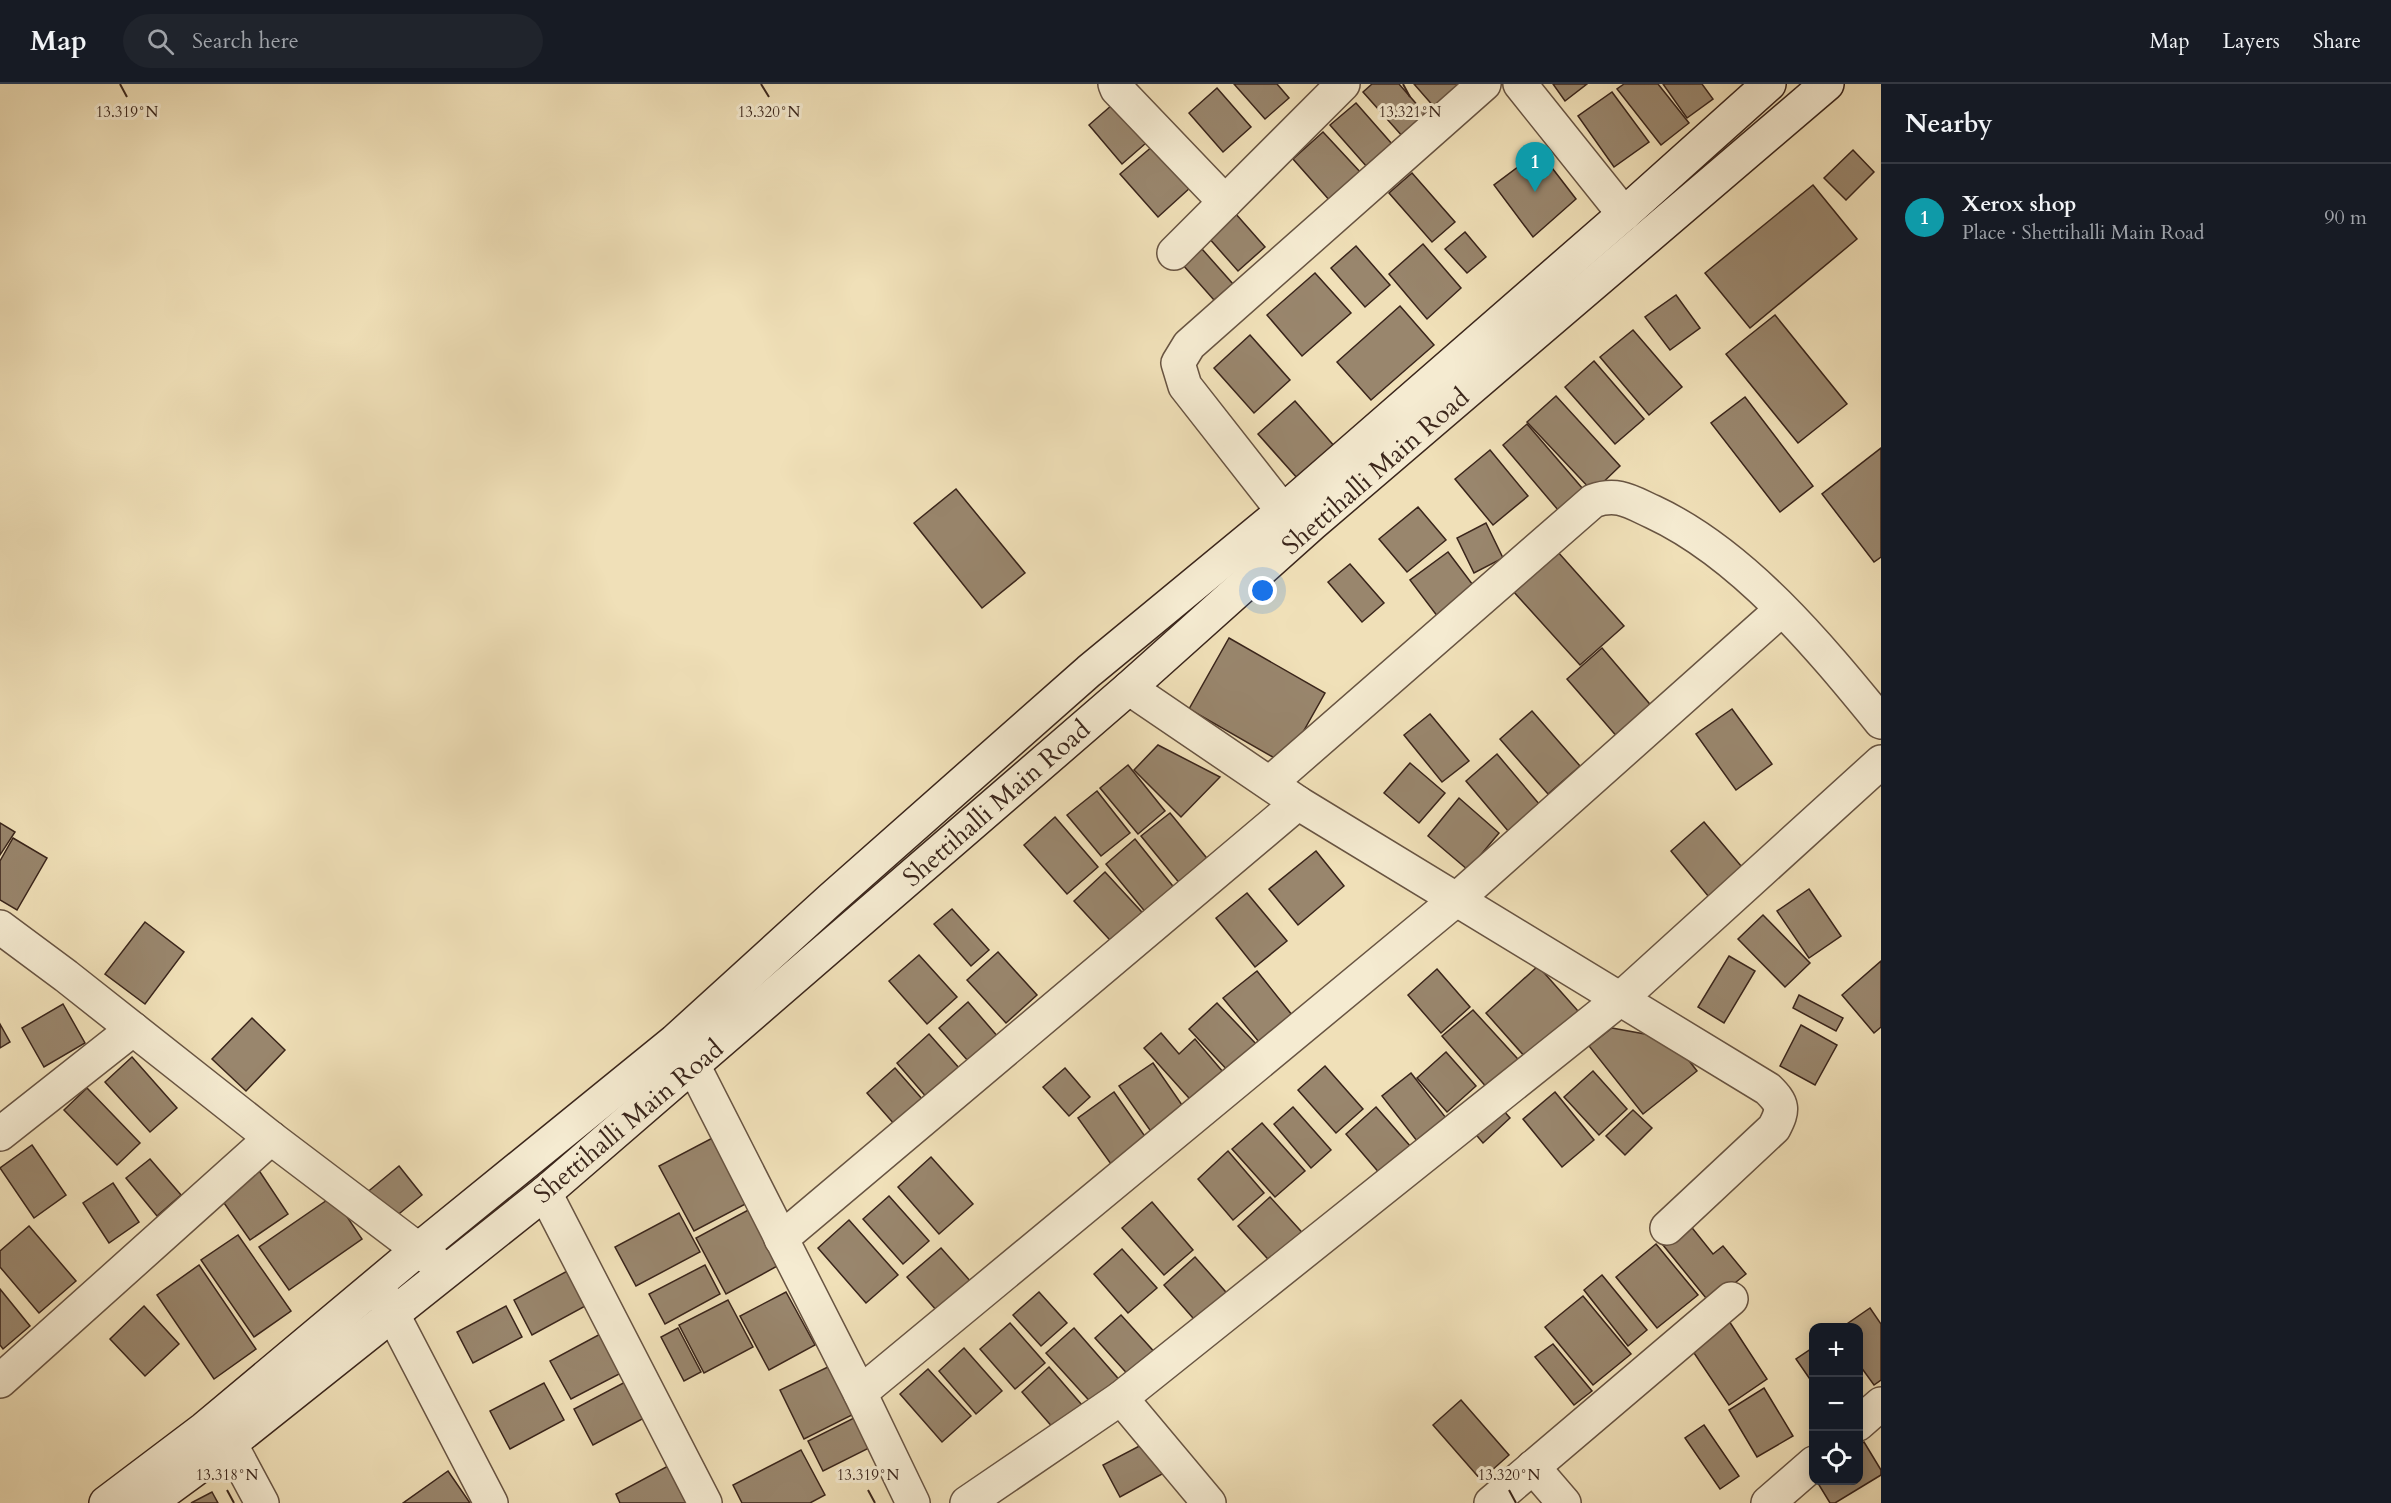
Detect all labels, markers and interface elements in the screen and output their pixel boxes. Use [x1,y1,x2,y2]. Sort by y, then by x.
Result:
search box [123,14,543,68]
text: Map [30,22,87,60]
icon: search [144,25,177,58]
text: Search here [192,26,299,56]
text: Map [2150,27,2190,56]
text: Layers [2223,27,2280,56]
text: Share [2313,27,2361,56]
text: 13.319°N [96,102,159,122]
text: 13.320°N [738,102,801,122]
text: 13.321°N [1379,102,1442,122]
text: Nearby [1905,106,1993,141]
pin: 1 [1516,142,1555,192]
text: Xerox shop [1962,189,2076,219]
text: 1 [1919,204,1930,231]
text: 90 m [2324,204,2367,231]
text: Place · Shettihalli Main Road [1962,219,2205,246]
street label: Shettihalli Main Road [1274,380,1477,563]
your location [1248,576,1277,605]
street label: Shettihalli Main Road [895,712,1098,895]
street label: Shettihalli Main Road [526,1031,731,1211]
map controls [1809,1323,1863,1485]
button: + [1809,1323,1863,1377]
button: − [1809,1377,1863,1431]
button: locate [1809,1431,1863,1485]
text: 13.318°N [196,1465,259,1485]
text: 13.319°N [837,1465,900,1485]
text: 13.320°N [1478,1465,1541,1485]

